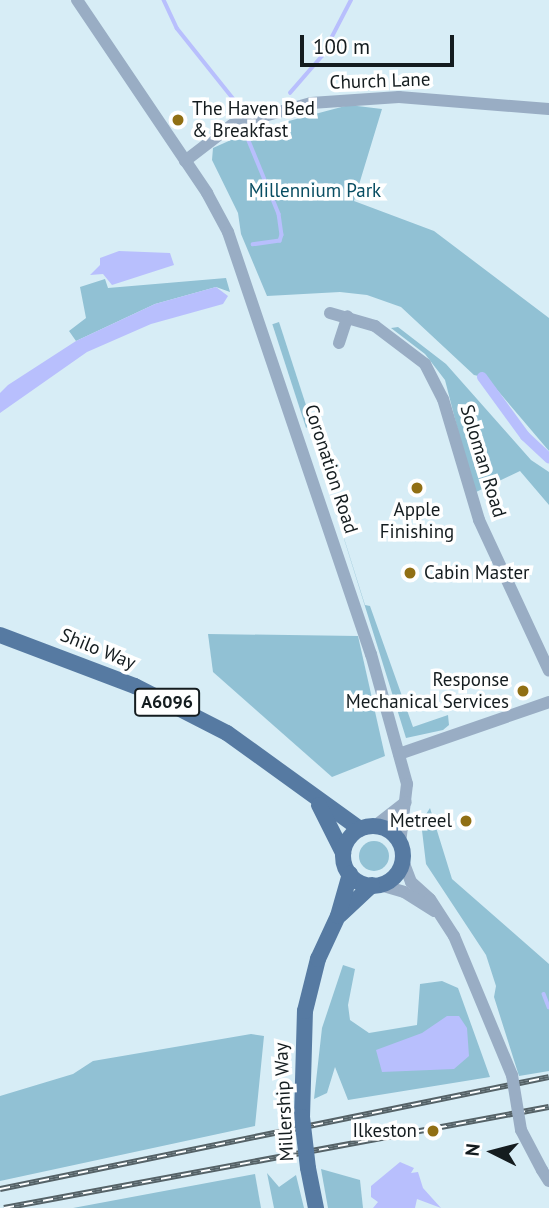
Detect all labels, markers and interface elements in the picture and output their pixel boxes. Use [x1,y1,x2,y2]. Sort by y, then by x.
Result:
scale bar [304,21,458,65]
text: 100 m [313,33,370,60]
street label: Church Lane [329,68,431,94]
place label: The Haven Bed & Breakfast [192,98,315,142]
marker: The Haven Bed & Breakfast [170,112,186,128]
park label: Millennium Park [249,180,381,202]
street label: Coronation Road [299,402,363,536]
street label: Soloman Road [455,402,511,520]
marker: Apple Finishing [409,480,425,496]
place label: Apple Finishing [380,499,454,543]
place label: Cabin Master [424,562,530,584]
marker: Cabin Master [402,565,418,581]
street label: Shilo Way [57,624,139,674]
place label: Response Mechanical Services [346,669,509,713]
marker: Response Mechanical Services [515,683,531,699]
road number: A6096 [134,688,200,716]
place label: Metreel [390,810,452,832]
marker: Metreel [458,813,474,829]
street label: Millership Way [269,1042,299,1162]
north arrow [458,1117,528,1187]
place label: Ilkeston [353,1120,417,1142]
marker: Ilkeston [423,1121,443,1141]
text: N [460,1142,485,1157]

